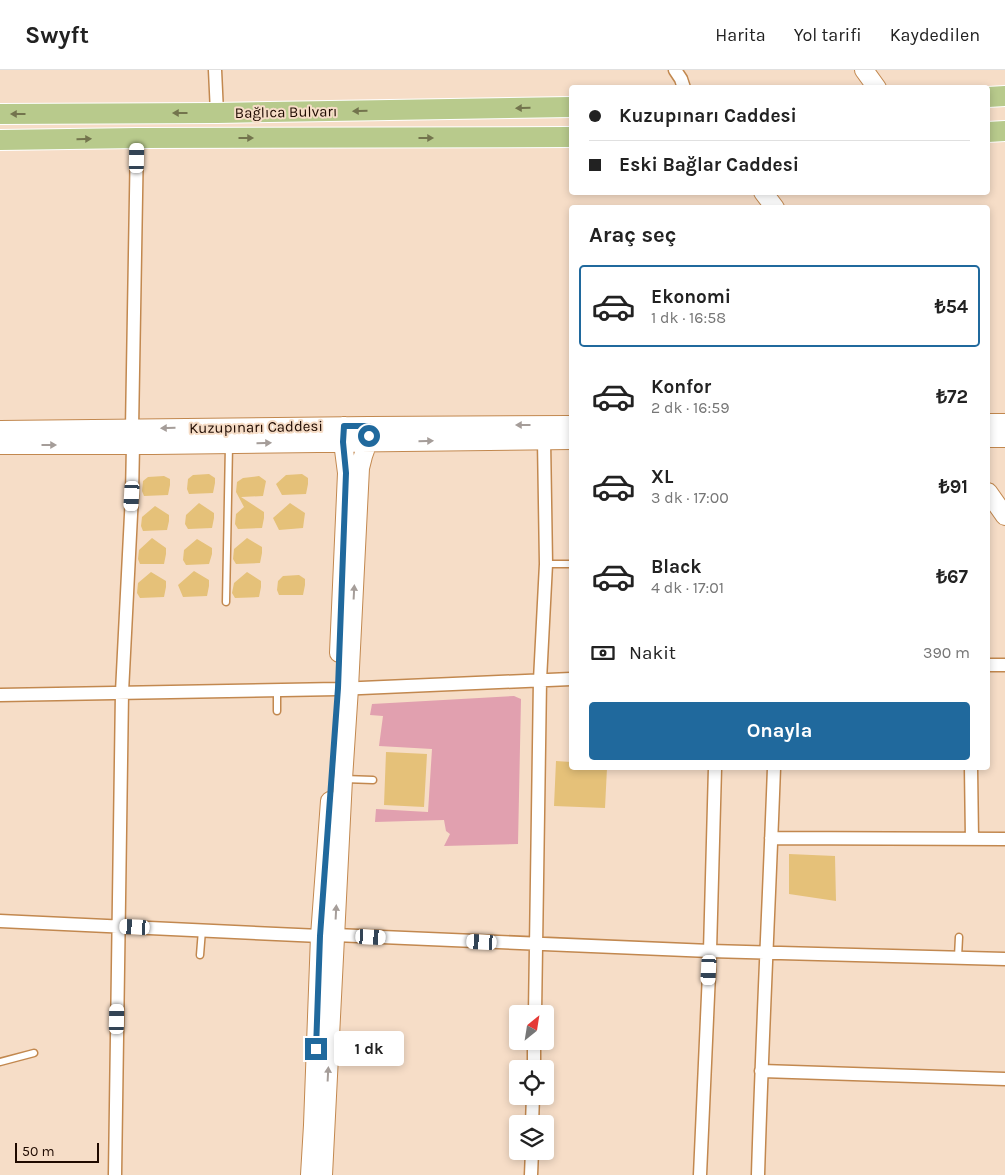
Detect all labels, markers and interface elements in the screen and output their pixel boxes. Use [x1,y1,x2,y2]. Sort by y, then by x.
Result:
text: Swyft [25,21,89,49]
text: Harita [715,24,766,46]
text: Yol tarifi [794,24,862,46]
text: Kaydedilen [890,24,980,46]
street label: Bağlıca Bulvarı [235,102,337,122]
one-way arrow [514,104,530,112]
text: Kuzupınarı Caddesi [619,105,797,127]
one-way arrow [352,107,368,115]
one-way arrow [172,109,188,117]
one-way arrow [9,110,25,118]
one-way arrow [238,134,254,142]
one-way arrow [418,134,434,142]
one-way arrow [76,135,92,143]
car [129,143,144,173]
text: Eski Bağlar Caddesi [619,154,799,176]
text: Araç seç [589,222,676,248]
icon: car [591,284,636,329]
text: Ekonomi [651,286,731,308]
text: ₺54 [935,296,968,318]
text: 1 dk · 16:58 [651,308,726,327]
icon: car [591,374,636,419]
text: Konfor [651,376,711,398]
text: ₺72 [936,386,968,408]
text: 2 dk · 16:59 [651,398,729,417]
street label: Kuzupınarı Caddesi [189,417,323,437]
one-way arrow [514,421,530,429]
one-way arrow [159,424,175,432]
route start [358,425,380,447]
one-way arrow [418,437,434,445]
one-way arrow [256,439,272,447]
one-way arrow [41,441,57,449]
icon: car [591,464,636,509]
text: XL [651,466,673,488]
text: ₺91 [939,476,968,498]
car [123,481,140,511]
text: 3 dk · 17:00 [651,488,729,507]
icon: car [591,554,636,599]
text: Black [651,556,702,578]
text: ₺67 [936,566,968,588]
text: 4 dk · 17:01 [651,578,724,597]
one-way arrow [350,584,358,600]
icon: cash [589,639,617,667]
text: Nakit [629,642,676,664]
text: 390 m [923,643,970,662]
button: Onayla [589,702,970,760]
one-way arrow [332,903,340,919]
car [119,919,150,935]
car [355,929,386,945]
car [466,934,497,950]
car [700,955,717,985]
car [109,1004,124,1034]
north arrow [509,1005,554,1050]
map controls [509,1005,554,1160]
callout: 1 dk [334,1032,404,1066]
route end [305,1038,327,1060]
text: 1 dk [354,1039,384,1058]
button: locate [509,1060,554,1105]
one-way arrow [324,1066,332,1082]
button: layers [509,1115,554,1160]
scale bar [15,1140,99,1163]
text: 50 m [22,1143,55,1160]

